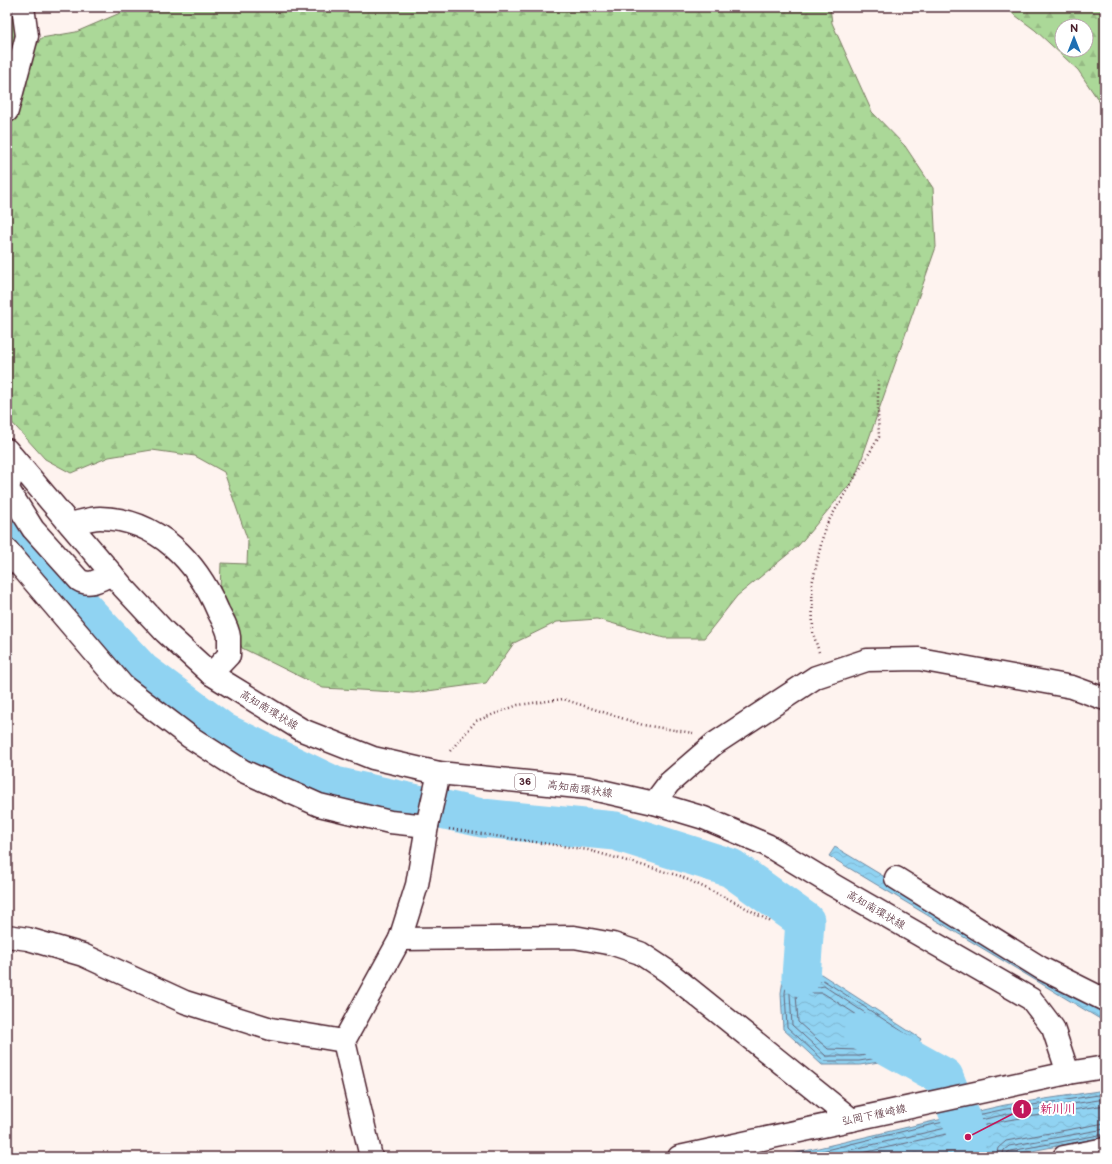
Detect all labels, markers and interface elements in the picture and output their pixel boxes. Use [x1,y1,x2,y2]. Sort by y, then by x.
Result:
north arrow [1054,18,1094,58]
text: N [1070,22,1078,35]
street label: 高知南環状線 [237,687,301,733]
road number: 36 [515,774,535,790]
street label: 高知南環状線 [546,778,614,800]
street label: 高知南環状線 [844,888,908,932]
callout: 新川川 [1012,1097,1084,1121]
street label: 弘岡下種崎線 [840,1102,908,1128]
text: 1 [1019,1102,1025,1117]
text: 新川川 [1040,1102,1076,1117]

